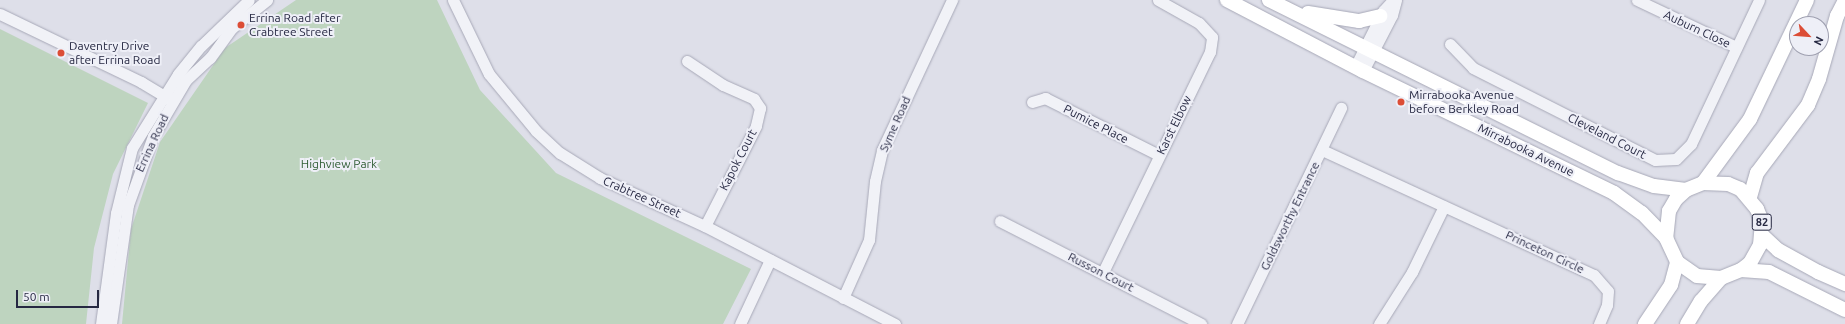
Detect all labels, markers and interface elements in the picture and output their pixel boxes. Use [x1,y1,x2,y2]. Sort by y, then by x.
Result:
street label: Auburn Close [1661,7,1733,51]
place label: Errina Road after Crabtree Street [249,11,341,39]
north arrow [1789,16,1829,56]
marker: Errina Road after Crabtree Street [236,20,246,30]
text: N [1812,34,1826,47]
place label: Daventry Drive after Errina Road [69,39,161,67]
marker: Daventry Drive after Errina Road [56,48,66,58]
place label: Mirrabooka Avenue before Berkley Road [1409,88,1519,116]
street label: Karst Elbow [1154,93,1194,157]
street label: Syme Road [876,94,914,154]
marker: Mirrabooka Avenue before Berkley Road [1396,97,1406,107]
street label: Pumice Place [1061,101,1131,147]
street label: Cleveland Court [1565,110,1649,162]
street label: Errina Road [132,112,172,174]
street label: Mirrabooka Avenue [1476,121,1576,179]
street label: Kapok Court [716,127,760,193]
park label: Highview Park [301,157,377,171]
street label: Goldsworthy Entrance [1257,159,1323,273]
street label: Crabtree Street [601,173,683,221]
road number: 82 [1751,213,1773,231]
street label: Princeton Circle [1503,227,1587,277]
street label: Russon Court [1066,249,1136,295]
scale bar [18,282,101,308]
text: 50 m [23,290,50,303]

